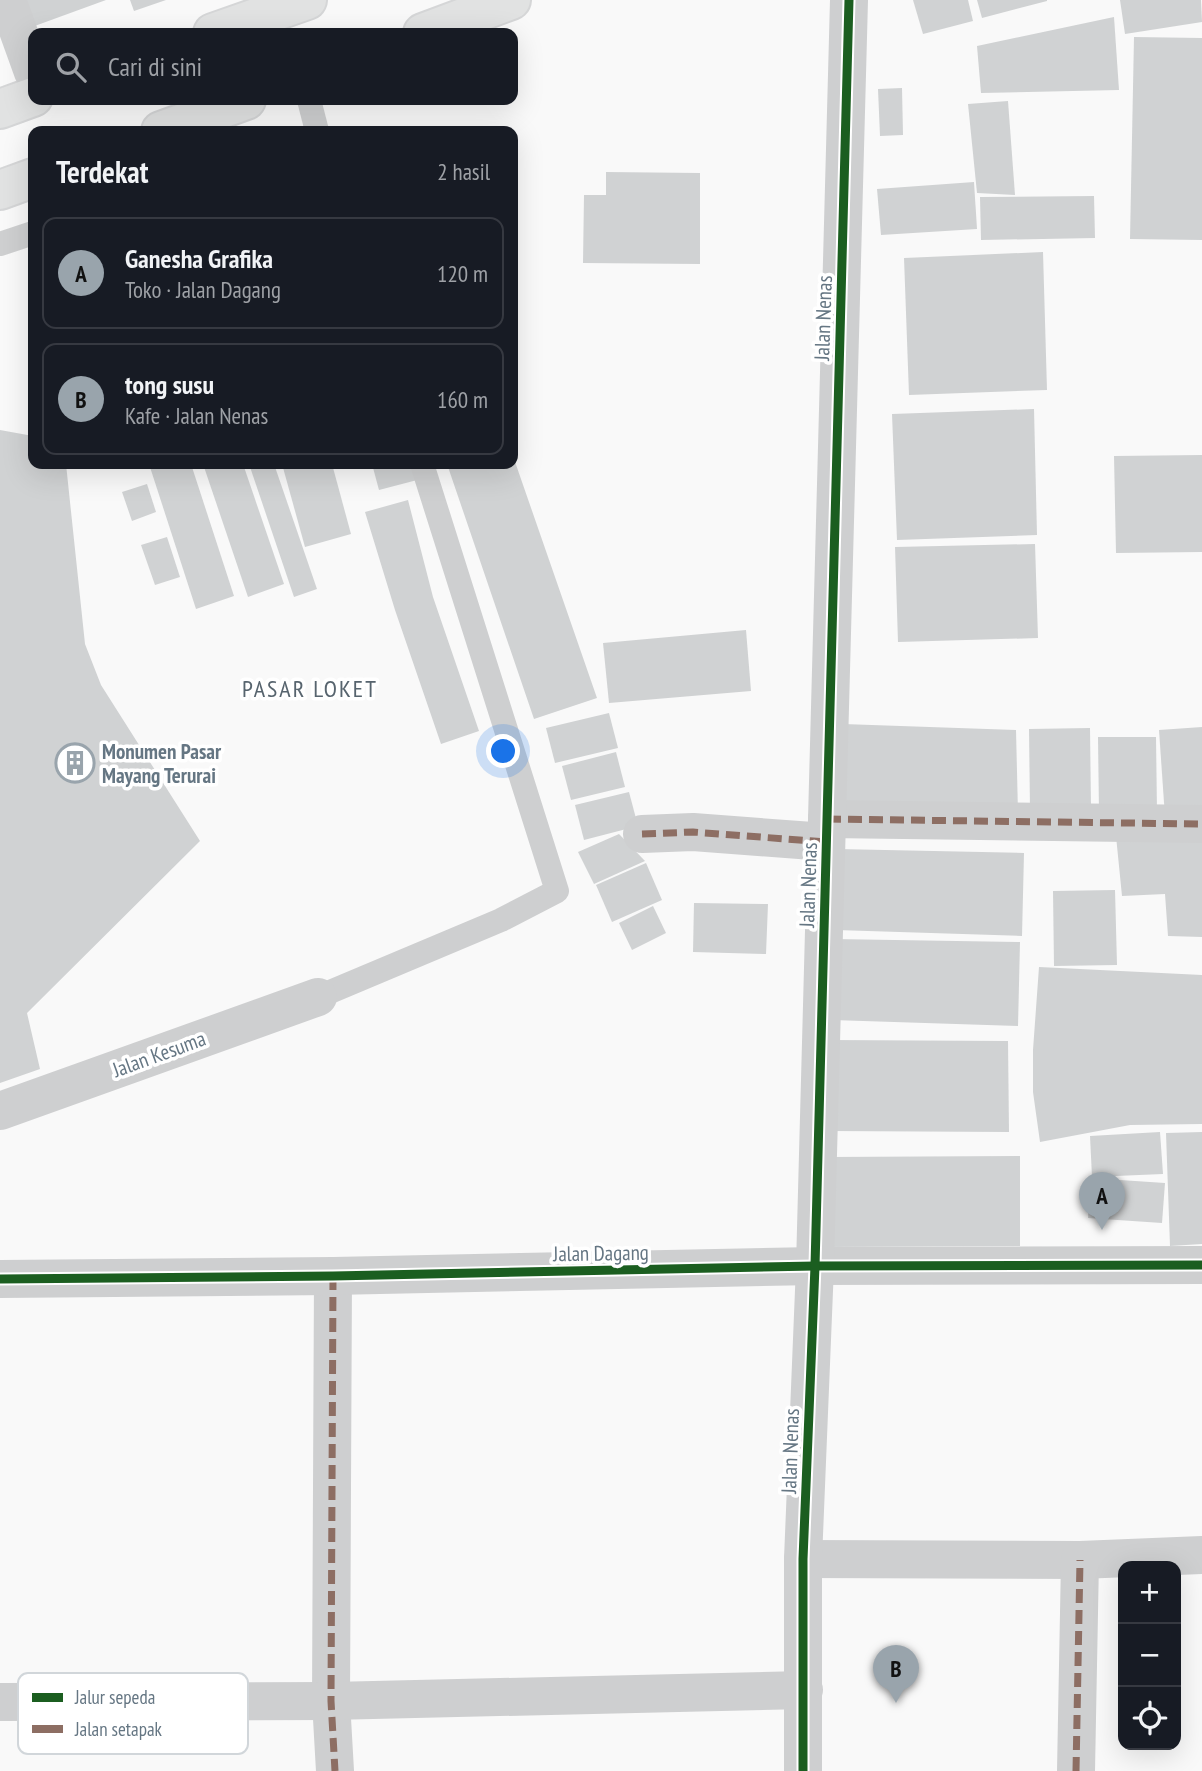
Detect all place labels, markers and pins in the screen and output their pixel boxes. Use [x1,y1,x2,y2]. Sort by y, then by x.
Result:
place label: Monumen Pasar Mayang Terurai [102,738,222,789]
building icon: Monumen Pasar Mayang Terurai [54,742,96,784]
pin: A [1079,1172,1125,1230]
pin: B [873,1645,919,1703]

